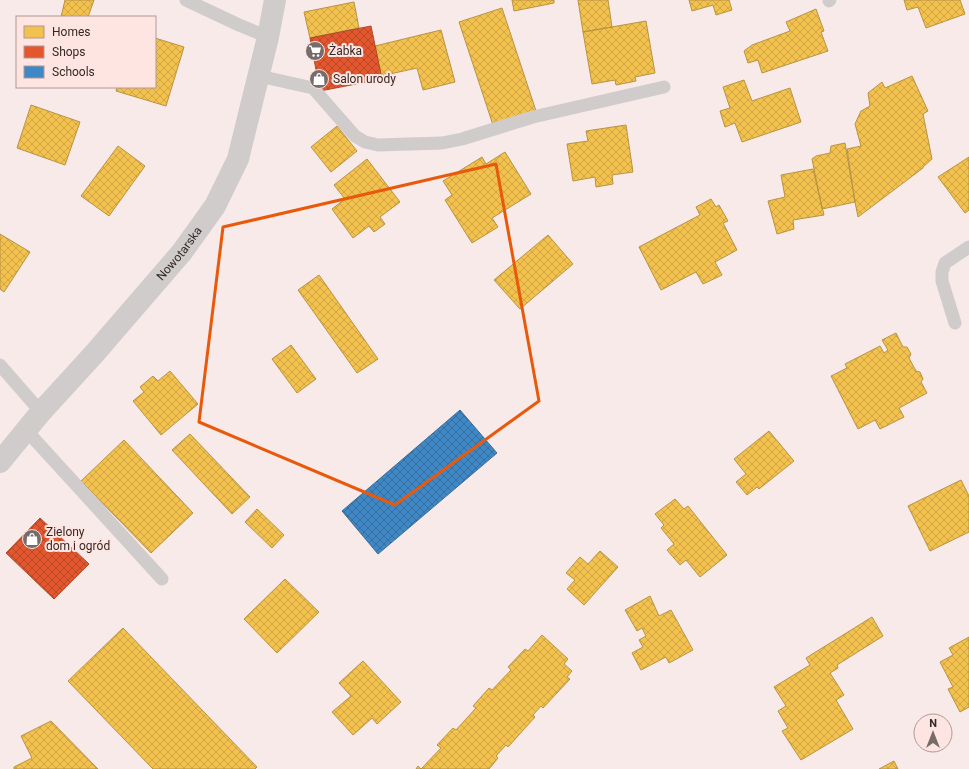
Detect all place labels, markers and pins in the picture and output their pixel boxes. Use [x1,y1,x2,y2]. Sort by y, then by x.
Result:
supermarket icon: Żabka [304,40,326,62]
place label: Żabka [329,43,362,58]
shop icon: Salon urody [308,68,330,90]
place label: Salon urody [333,72,396,86]
place label: Zielony dom i ogród [46,525,110,553]
shop icon: Zielony dom i ogród [21,528,43,550]

